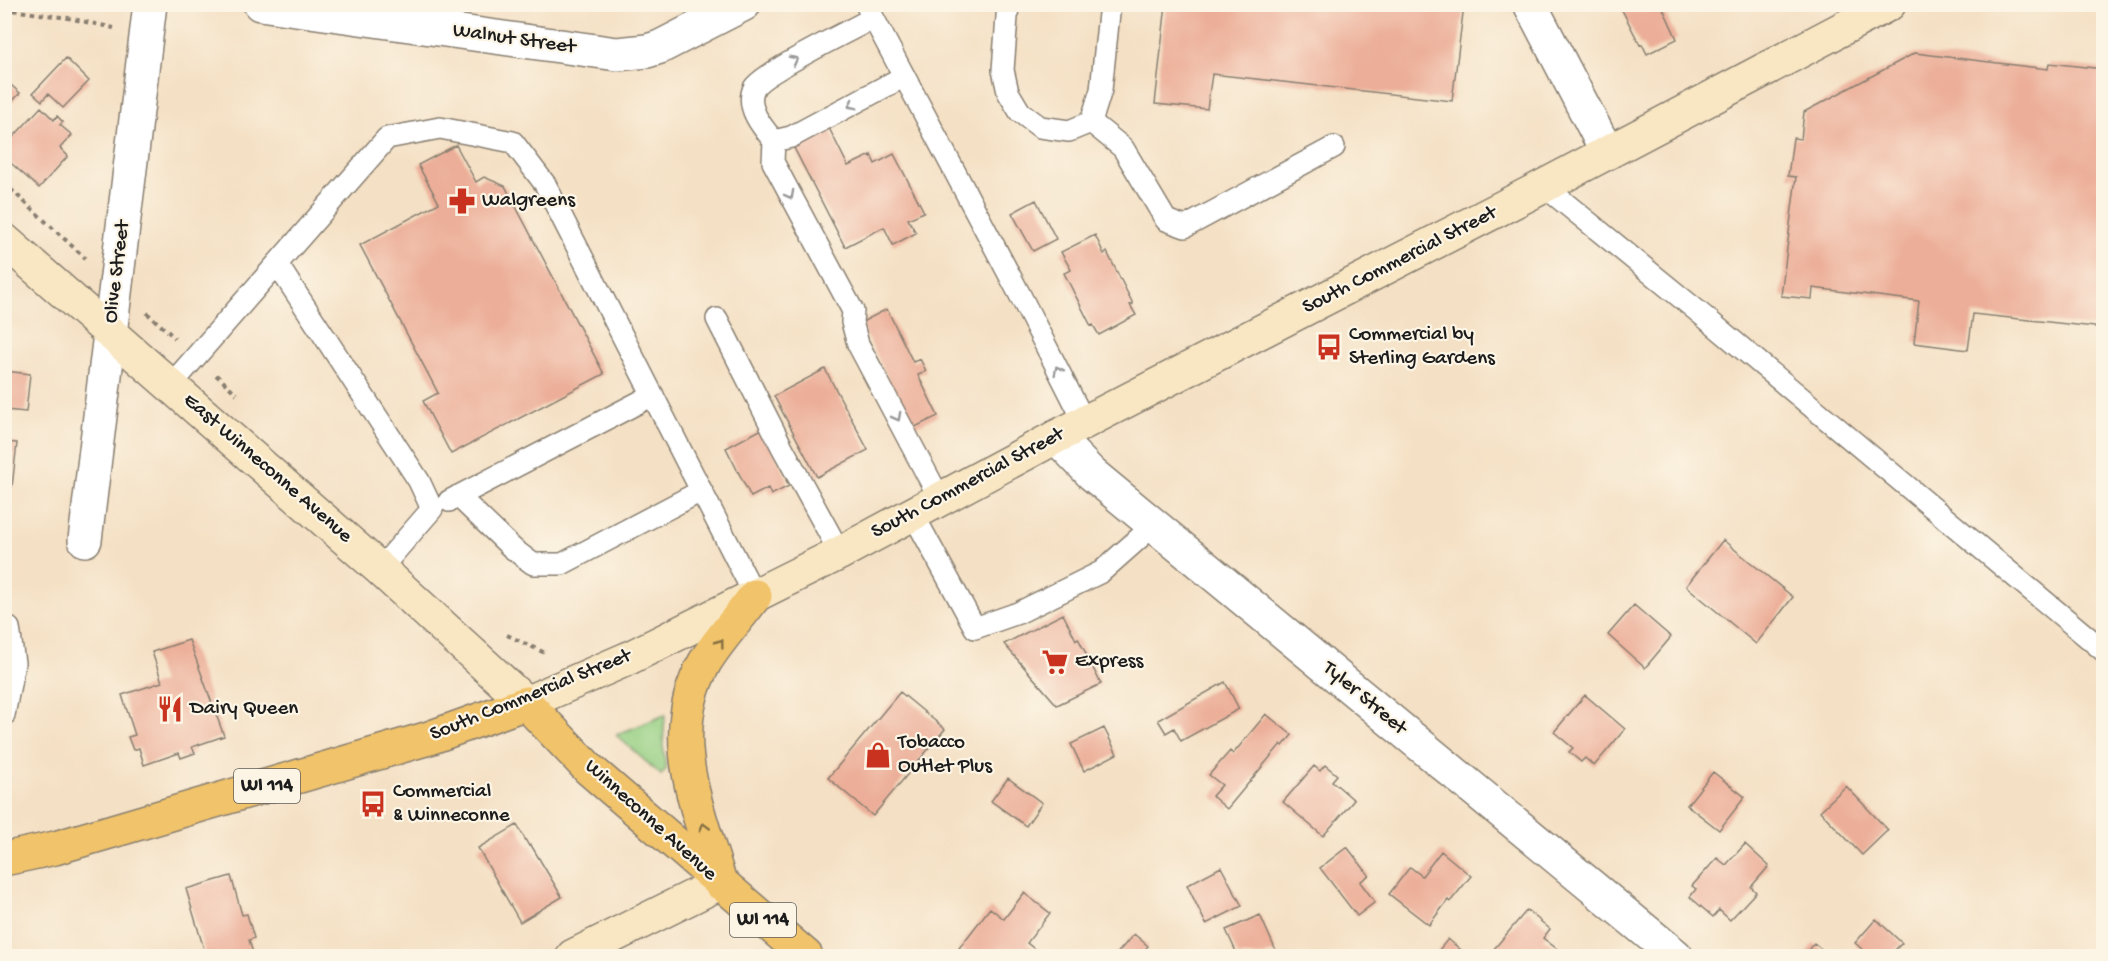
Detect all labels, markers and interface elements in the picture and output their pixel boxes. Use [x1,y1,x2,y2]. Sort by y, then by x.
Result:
street label: Walnut Street [451,19,579,61]
one-way arrow [788,56,799,68]
one-way arrow [847,98,858,109]
pharmacy icon: Walgreens [447,186,477,216]
place label: Walgreens [482,189,576,214]
one-way arrow [783,189,794,199]
street label: South Commercial Street [1299,200,1503,321]
street label: Olive Street [99,217,137,325]
place label: Commercial by Sterling Gardens [1349,323,1496,372]
bus stop icon: Commercial by Sterling Gardens [1314,332,1344,362]
one-way arrow [1054,366,1066,377]
street label: East Winneconne Avenue [177,389,358,550]
one-way arrow [890,411,901,422]
street label: South Commercial Street [867,421,1071,545]
one-way arrow [713,638,724,649]
street label: South Commercial Street [427,643,637,748]
supermarket icon: Express [1040,647,1070,677]
place label: Express [1075,650,1144,675]
street label: Tyler Street [1316,656,1413,743]
restaurant icon: Dairy Queen [155,694,185,724]
place label: Dairy Queen [188,697,298,722]
place label: Tobacco Outlet Plus [897,731,993,780]
shop icon: Tobacco Outlet Plus [863,740,893,770]
street label: Winneconne Avenue [578,755,722,888]
road number: WI 114 [234,769,300,803]
place label: Commercial & Winneconne [393,780,511,829]
bus stop icon: Commercial & Winneconne [358,789,388,819]
one-way arrow [699,822,711,833]
road number: WI 114 [730,903,796,937]

